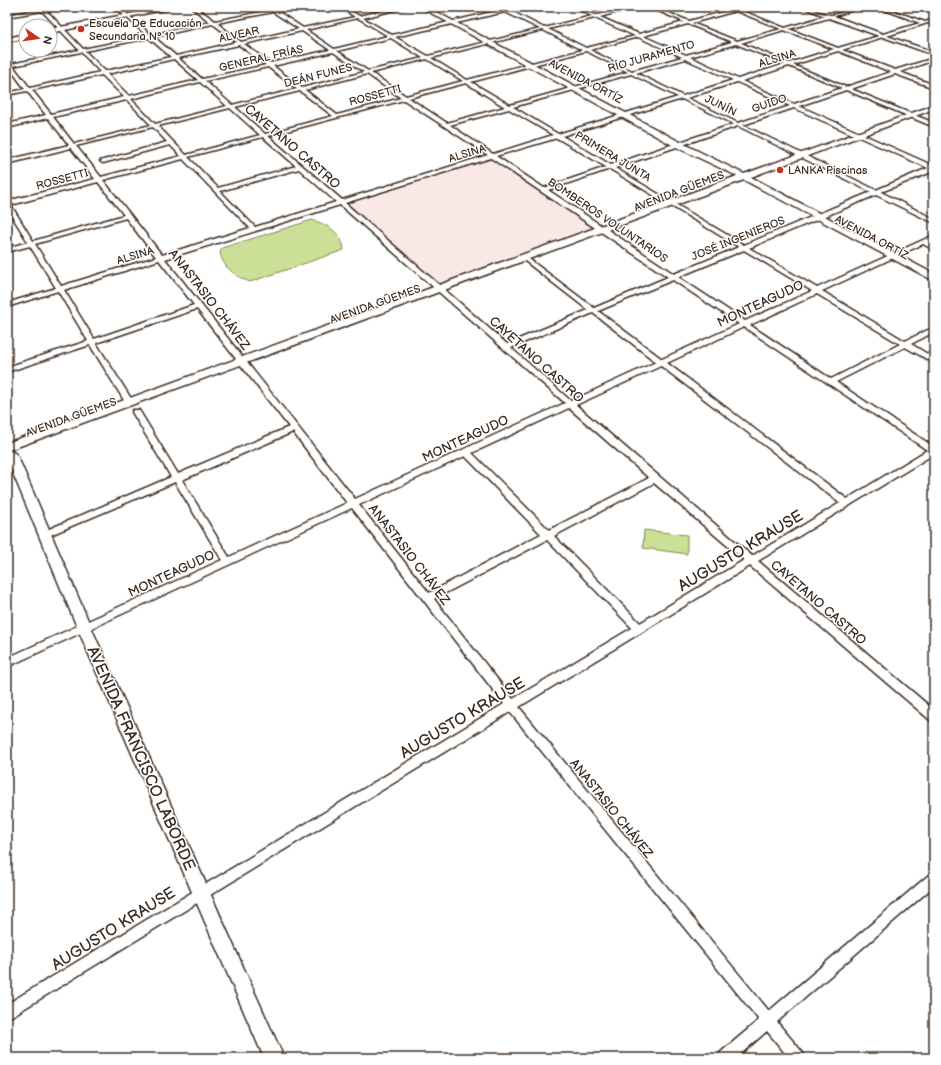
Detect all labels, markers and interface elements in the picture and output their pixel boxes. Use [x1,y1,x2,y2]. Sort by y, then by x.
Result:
place label: Escuela De Educación Secundaria Nº 10 [89,17,202,43]
north arrow [18,18,58,58]
marker: Escuela De Educación Secundaria Nº 10 [76,24,86,34]
street label: ALVEAR [218,24,261,45]
text: N [40,35,55,46]
street label: RÍO JURAMENTO [606,37,696,75]
street label: GENERAL FRÍAS [218,41,305,74]
street label: ALSINA [757,47,798,70]
street label: AVENIDA ORTÍZ [547,56,626,107]
street label: DEÁN FUNES [282,60,354,90]
street label: ROSSETTI [348,82,403,109]
street label: JUNÍN [703,91,739,119]
street label: GUIDO [750,91,788,115]
street label: CAYETANO CASTRO [241,101,344,193]
street label: PRIMERA JUNTA [572,129,653,184]
street label: ALSINA [447,142,488,165]
place label: LANKA Piscinas [788,164,868,177]
marker: LANKA Piscinas [775,165,785,175]
street label: ROSSETTI [35,166,90,193]
street label: AVENIDA GÜEMES [632,167,726,215]
street label: BOMBEROS VOLUNTARIOS [545,175,670,266]
street label: AVENIDA ORTÍZ [833,212,912,263]
street label: JOSÉ INGENIEROS [689,213,787,263]
street label: ALSINA [115,244,156,267]
street label: ANASTASIO CHÁVEZ [165,245,254,353]
street label: MONTEAGUDO [715,277,806,331]
street label: AVENIDA GÜEMES [328,281,423,327]
street label: CAYETANO CASTRO [486,313,587,406]
street label: AVENIDA GÜEMES [24,394,119,440]
street label: MONTEAGUDO [420,412,511,466]
street label: ANASTASIO CHÁVEZ [365,500,454,608]
street label: AUGUSTO KRAUSE [675,506,807,596]
street label: MONTEAGUDO [126,547,217,601]
street label: CAYETANO CASTRO [767,557,870,649]
street label: AVENIDA FRANCISCO LABORDE [82,644,199,874]
street label: AUGUSTO KRAUSE [397,673,529,763]
street label: ANASTASIO CHÁVEZ [566,755,657,862]
street label: AUGUSTO KRAUSE [48,884,179,975]

